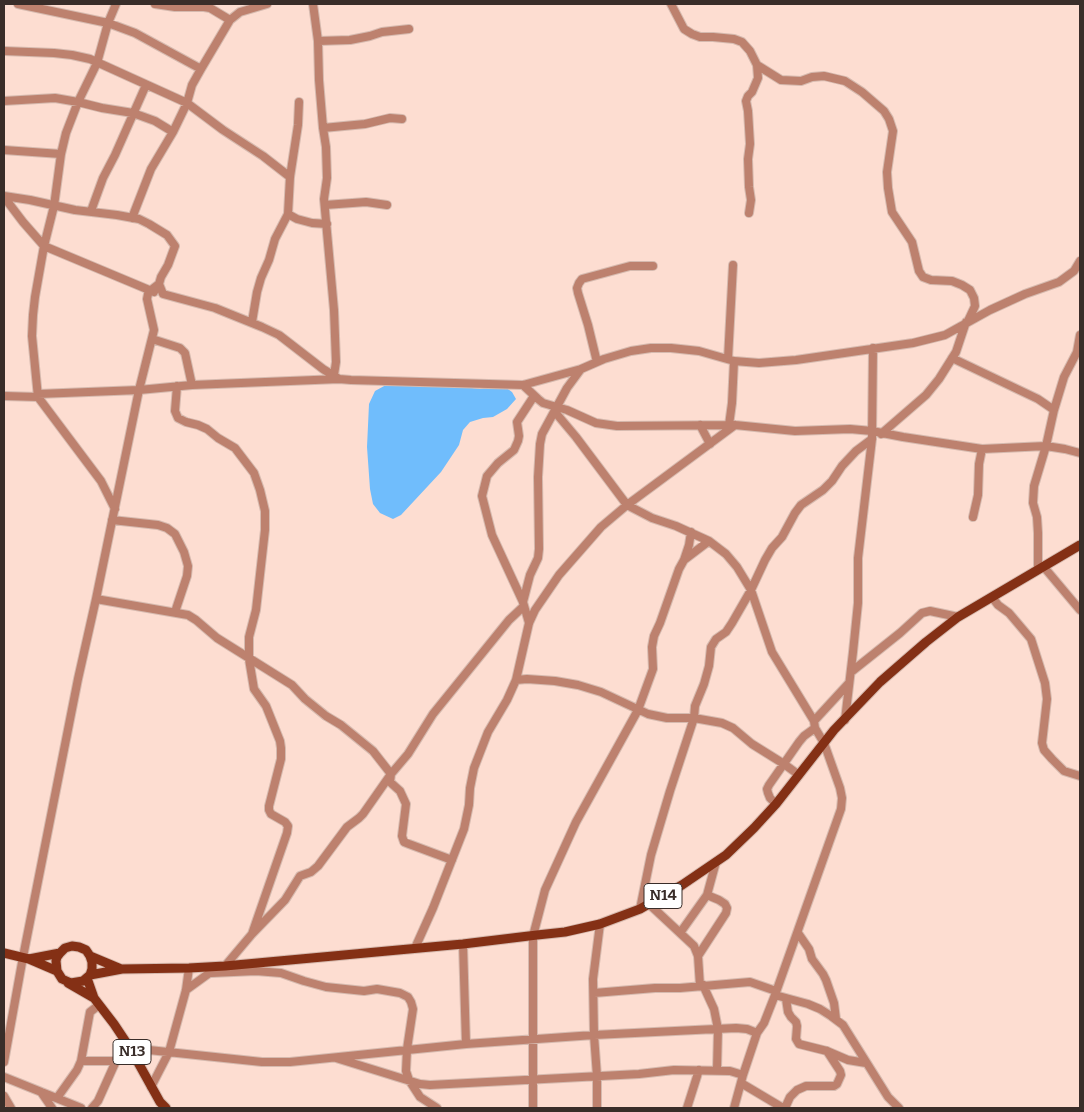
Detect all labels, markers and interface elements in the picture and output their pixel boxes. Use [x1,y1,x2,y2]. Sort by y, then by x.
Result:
road number: N14 [644,884,682,908]
road number: N13 [113,1040,151,1064]

